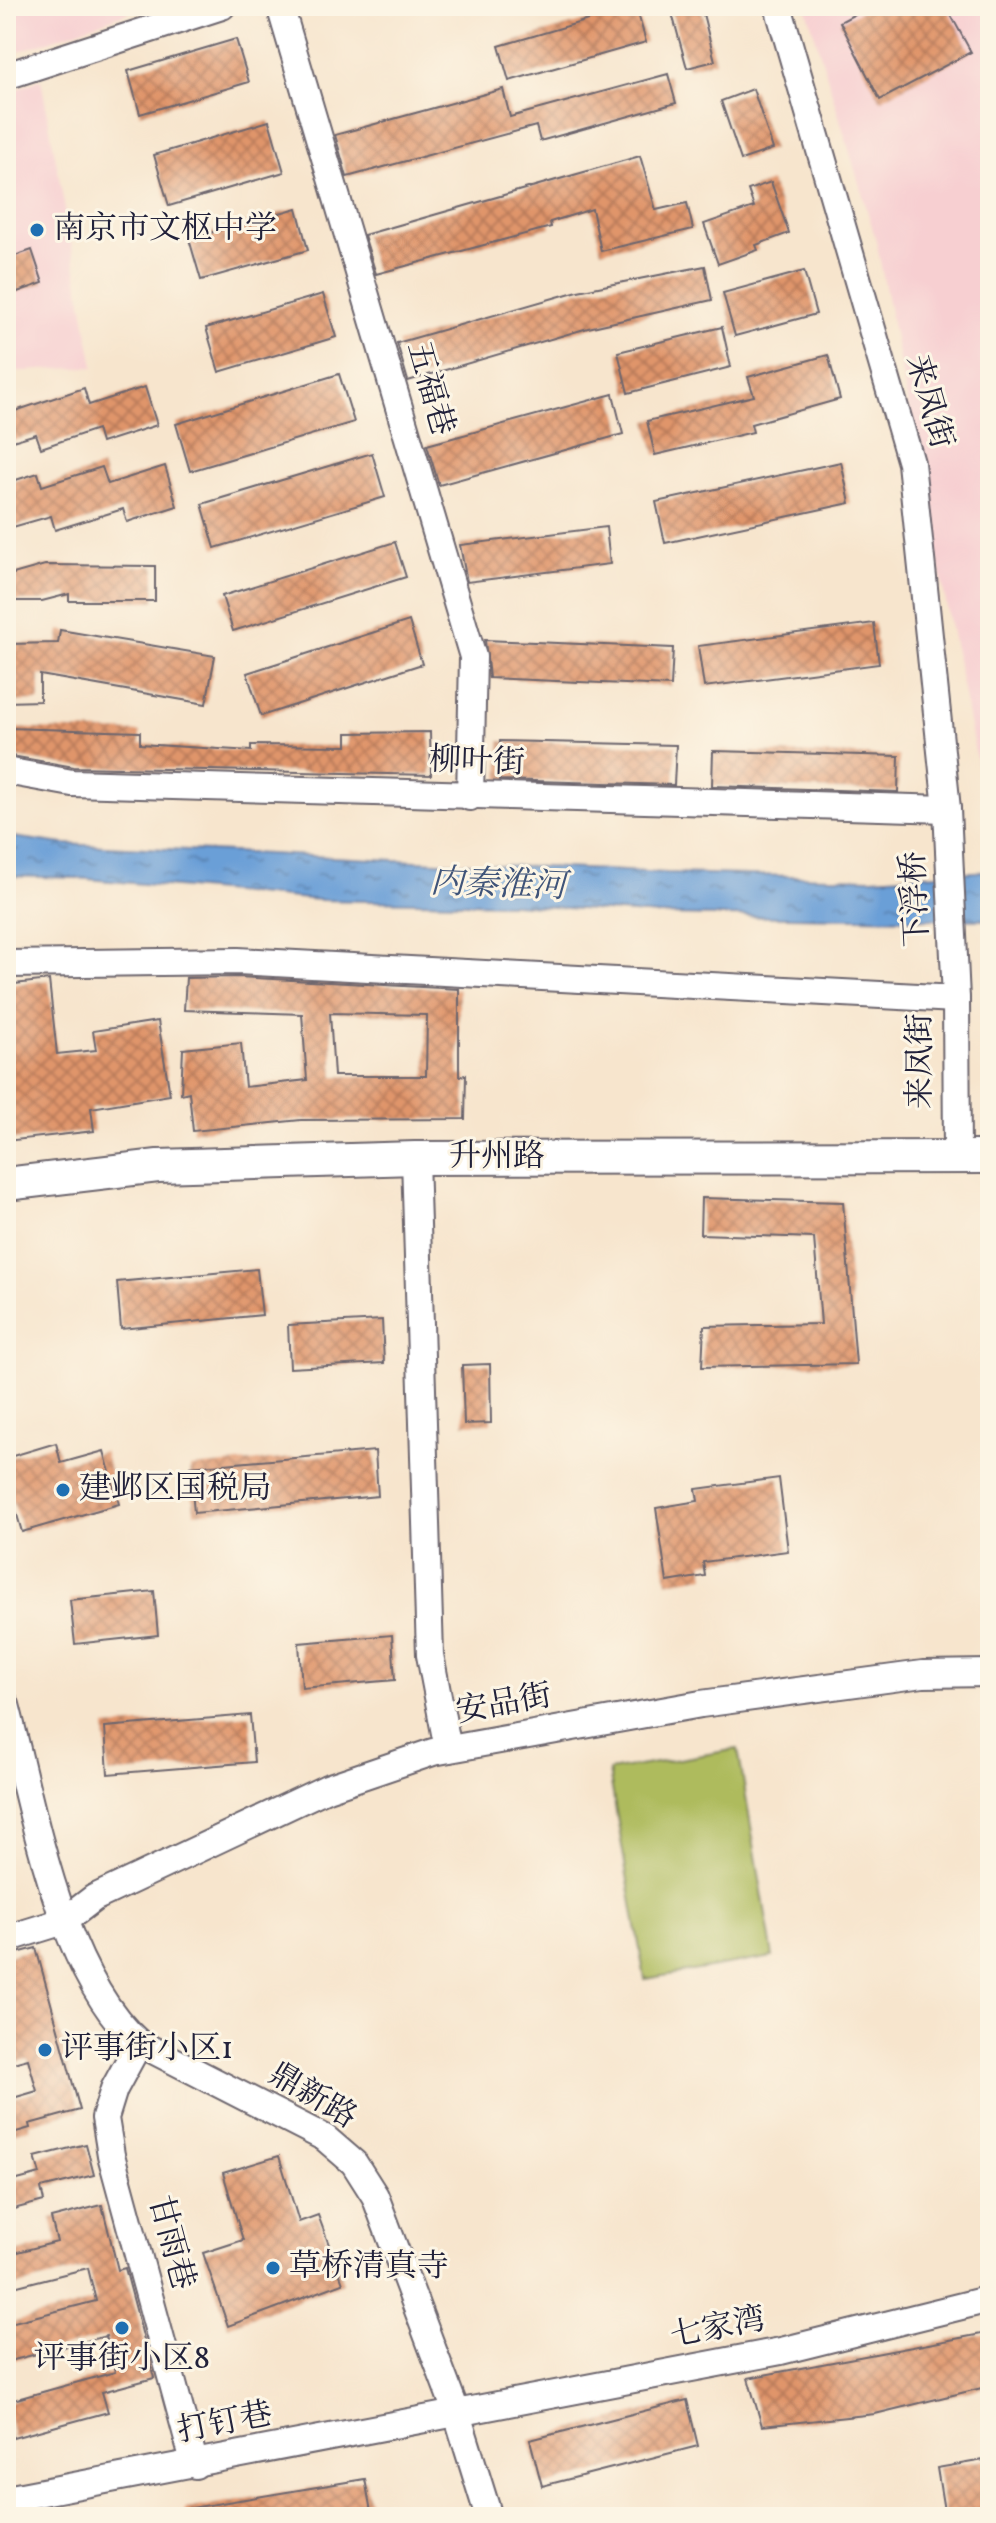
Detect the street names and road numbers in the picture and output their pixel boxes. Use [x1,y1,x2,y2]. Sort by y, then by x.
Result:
street label: 五福巷 [395,337,463,441]
street label: 来凤街 [894,350,962,454]
street label: 柳叶街 [428,739,526,787]
street label: 下浮桥 [893,850,941,948]
street label: 来凤街 [900,1013,944,1109]
street label: 升州路 [449,1136,545,1180]
street label: 安品街 [453,1675,555,1735]
street label: 鼎新路 [260,2053,364,2141]
street label: 甘雨巷 [136,2191,204,2295]
street label: 七家湾 [667,2298,769,2360]
street label: 打钉巷 [174,2393,276,2455]

